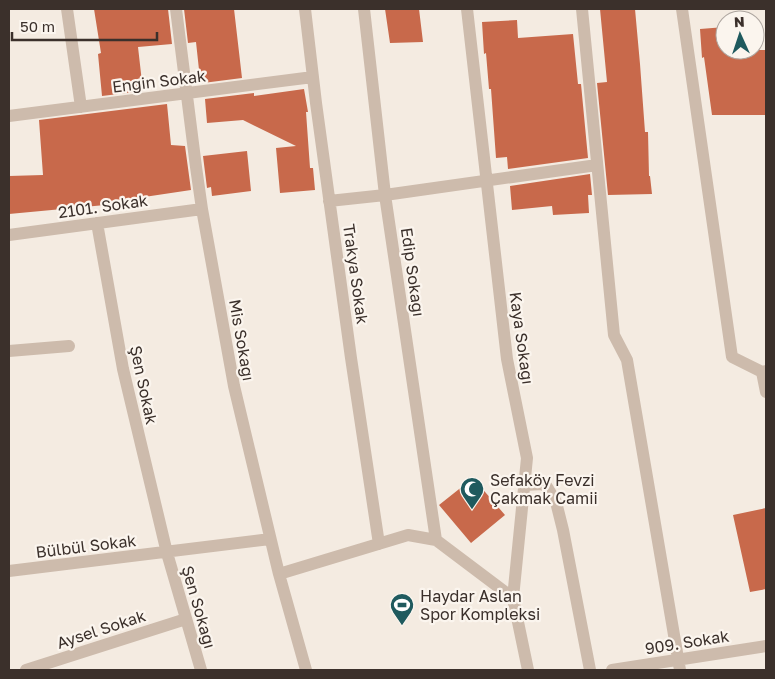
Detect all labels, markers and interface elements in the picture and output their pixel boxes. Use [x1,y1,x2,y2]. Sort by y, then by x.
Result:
scale bar [12,10,158,42]
north arrow [715,10,765,60]
text: N [734,13,745,30]
text: 50 m [20,17,55,35]
street label: Engin Sokak [111,65,207,97]
street label: 2101. Sokak [57,190,149,222]
street label: Trakya Sokak [339,223,373,325]
street label: Edip Sokağı [397,226,429,318]
street label: Kaya Sokağı [506,291,538,385]
street label: Mis Sokağı [225,298,259,382]
street label: Şen Sokak [126,344,162,426]
place label: Sefaköy Fevzi Çakmak Camii [490,470,598,508]
mosque icon: Sefaköy Fevzi Çakmak Camii [459,476,485,510]
street label: Bülbül Sokak [35,530,137,562]
street label: Şen Sokağı [178,563,220,651]
place label: Haydar Aslan Spor Kompleksi [420,586,540,624]
sports icon: Haydar Aslan Spor Kompleksi [389,592,415,626]
street label: Aysel Sokak [54,605,148,653]
street label: 909. Sokak [644,625,730,659]

